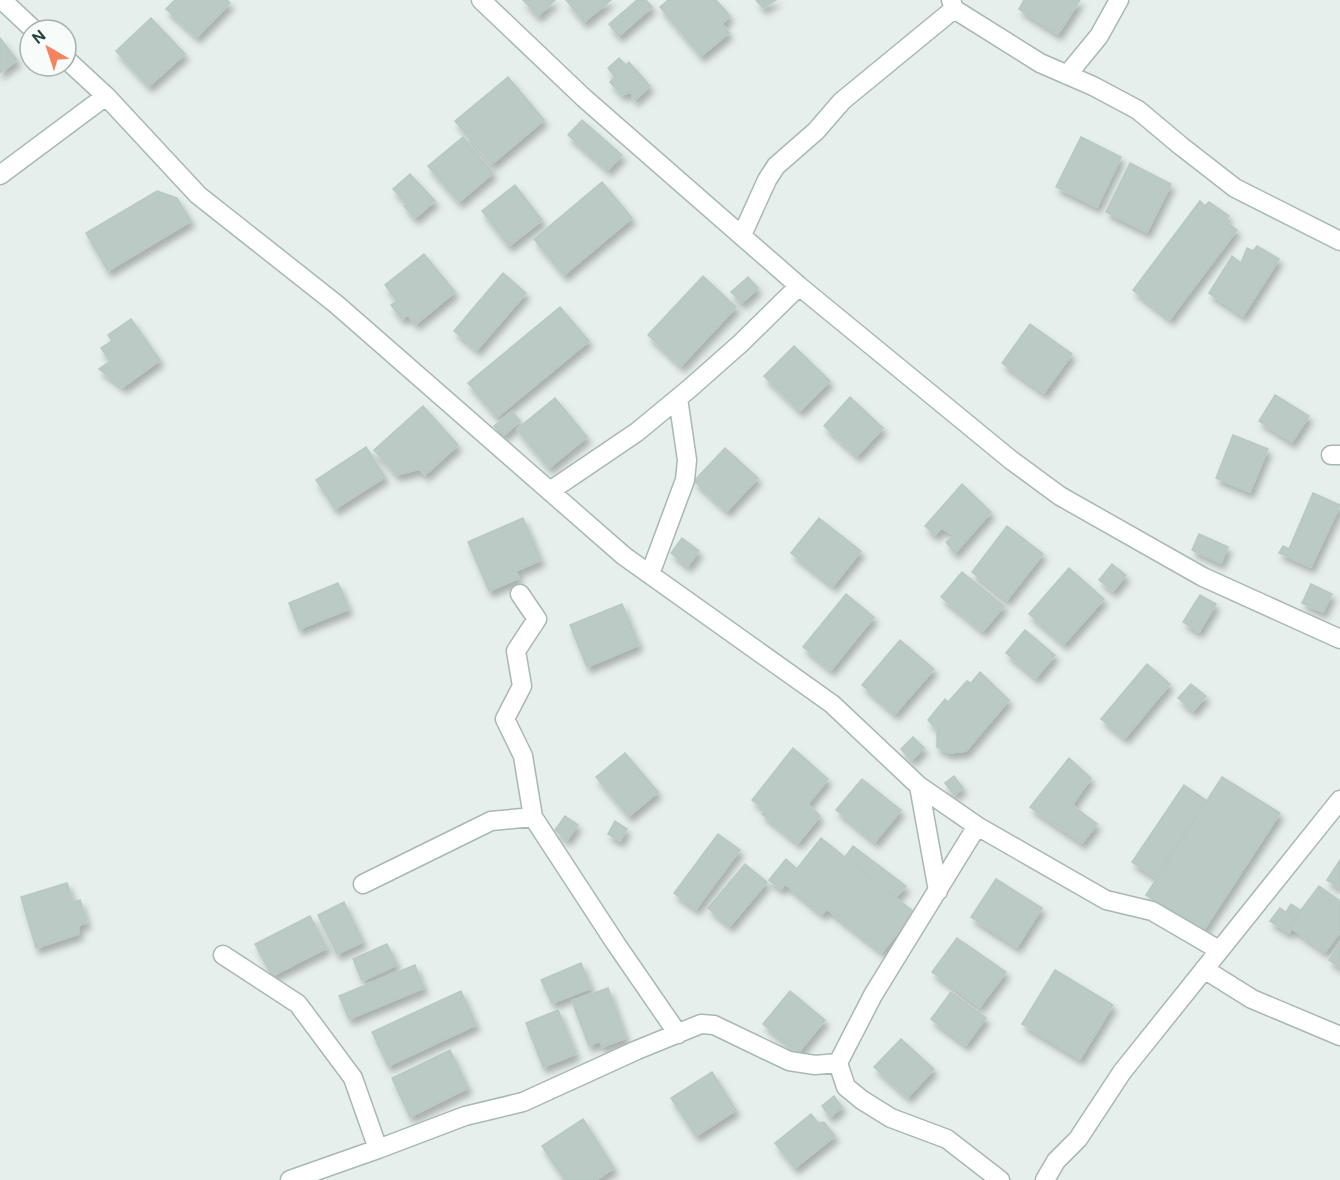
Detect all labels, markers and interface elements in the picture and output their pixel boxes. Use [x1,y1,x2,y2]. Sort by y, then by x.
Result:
north arrow [18,18,78,78]
text: N [28,25,50,49]

